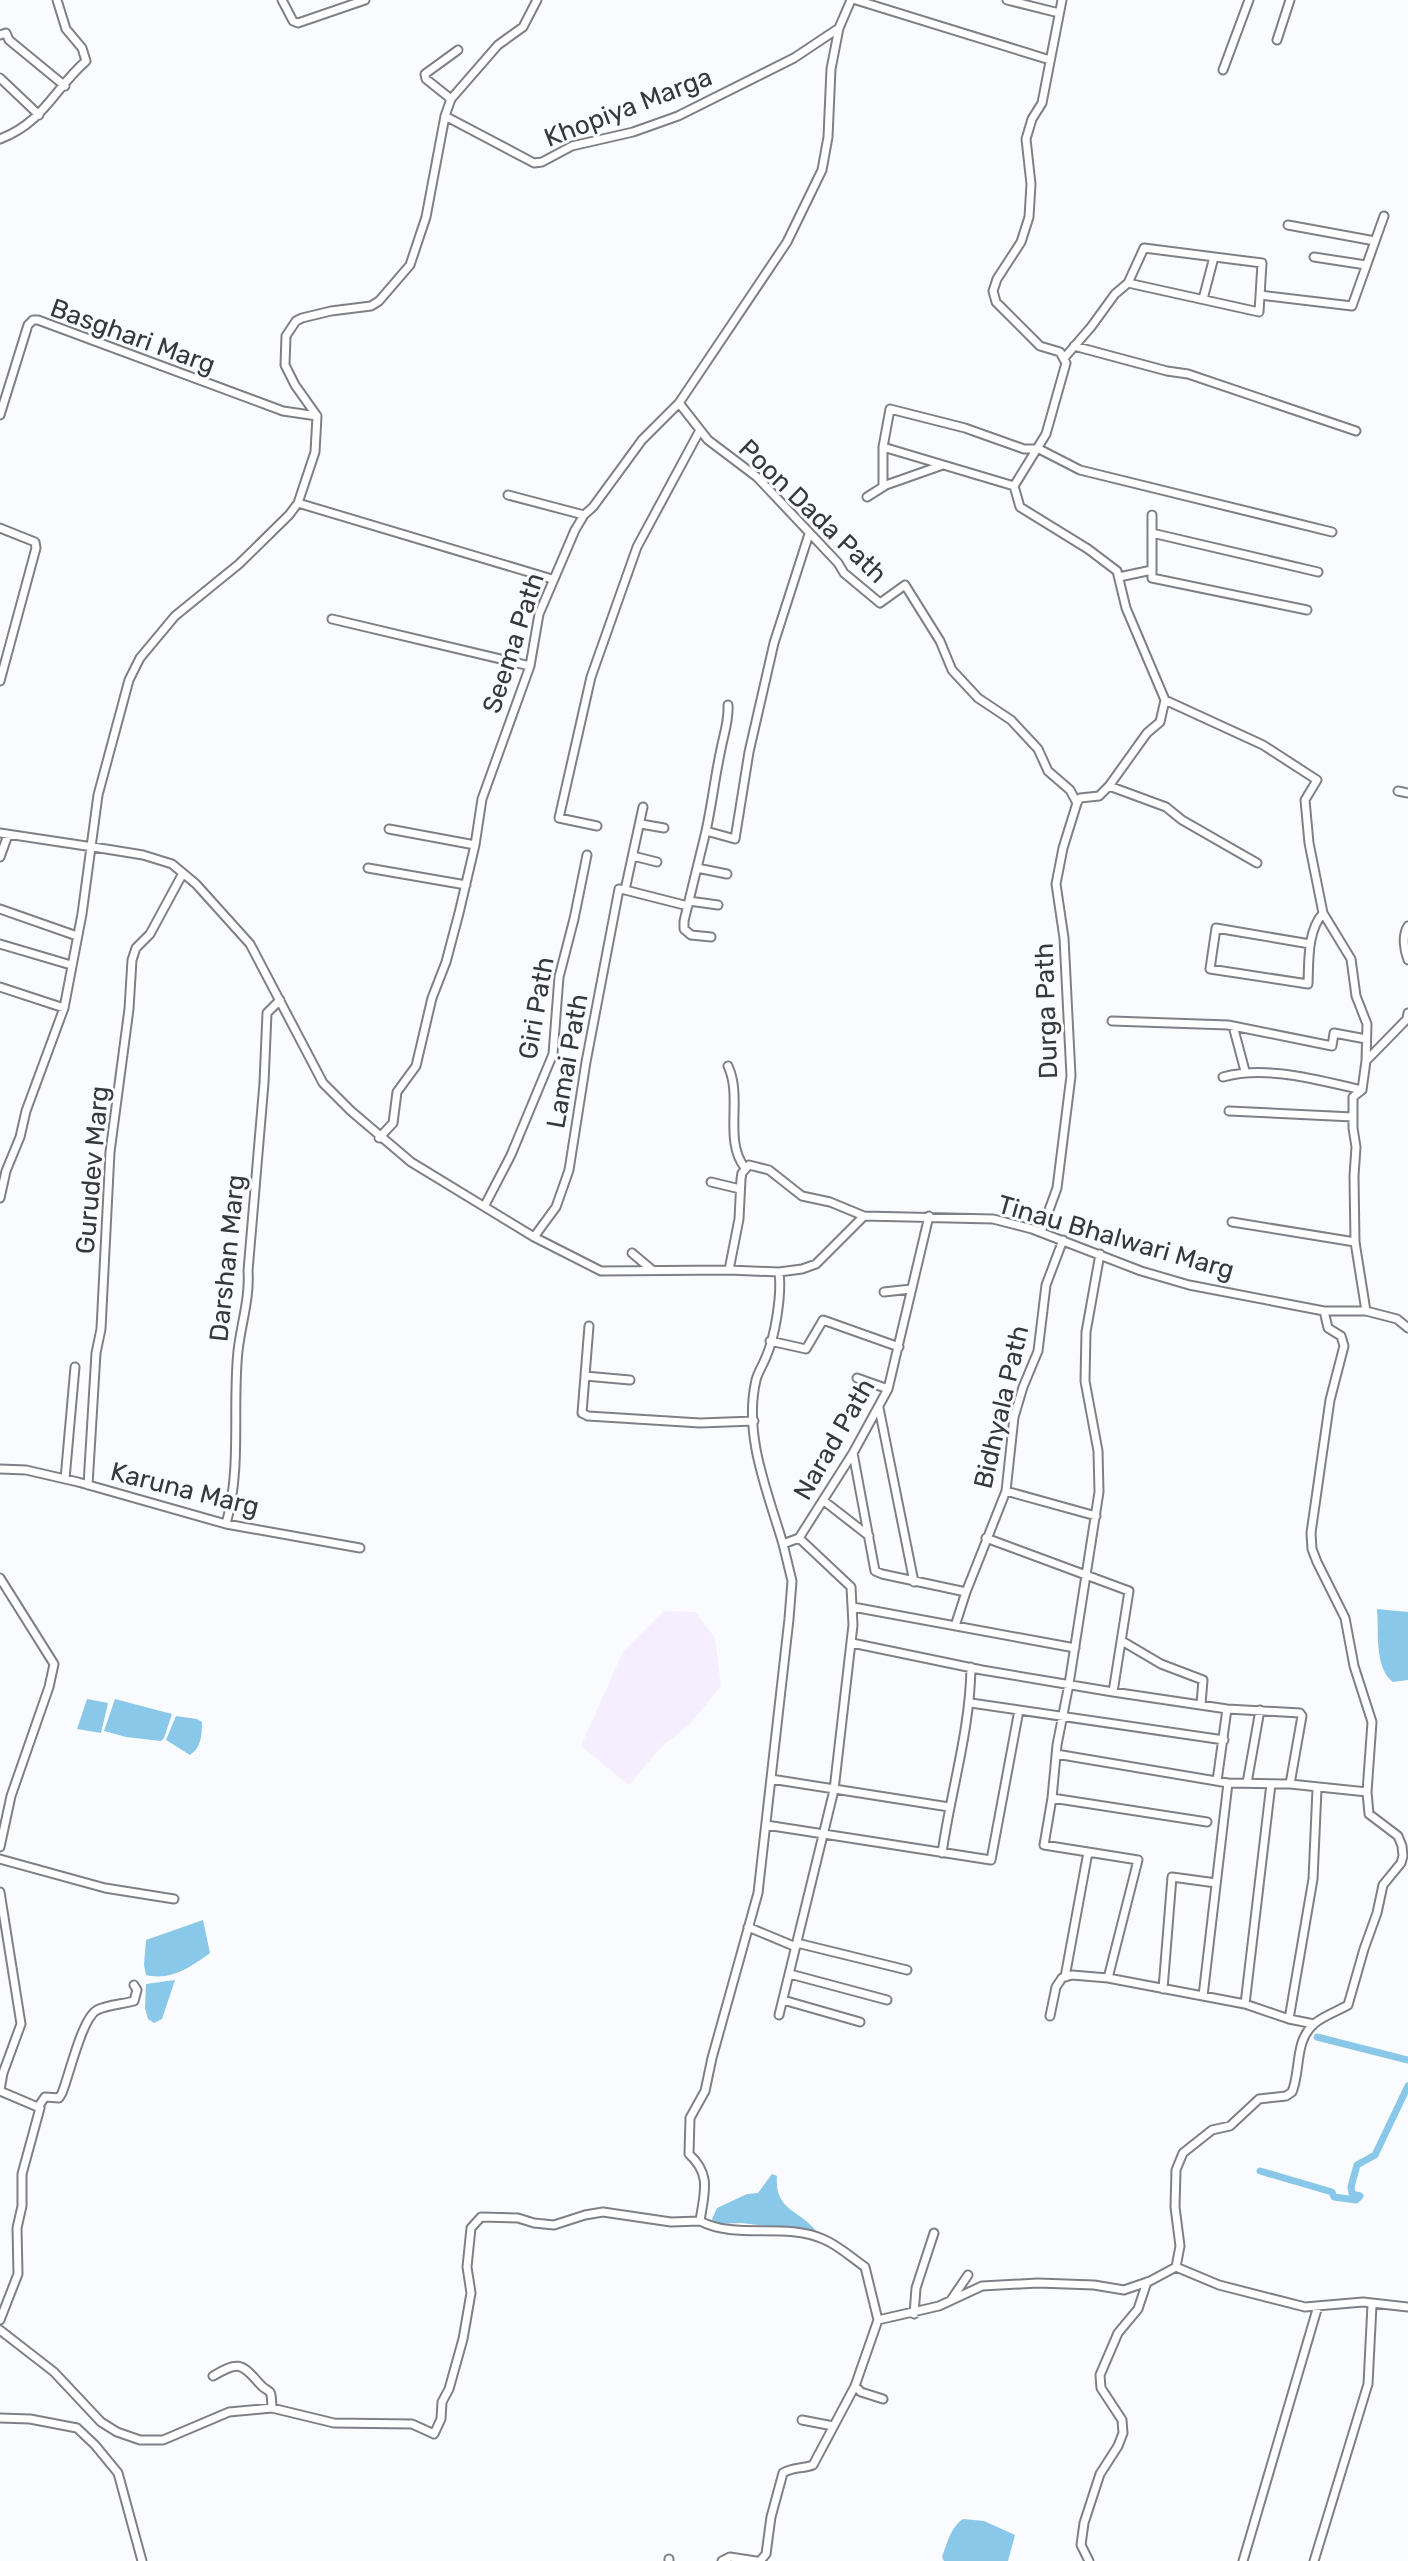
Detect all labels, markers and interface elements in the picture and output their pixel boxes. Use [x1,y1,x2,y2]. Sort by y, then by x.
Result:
street label: Khopiya Marga [540,61,716,154]
street label: Basghari Marg [46,292,220,381]
street label: Poon Dada Path [732,433,893,590]
street label: Seema Path [476,569,551,717]
street label: Durga Path [1029,942,1064,1080]
street label: Giri Path [512,955,561,1062]
street label: Lamai Path [540,992,595,1131]
street label: Gurudev Marg [70,1085,115,1255]
street label: Darshan Marg [203,1173,252,1343]
street label: Tinau Bhalwari Marg [994,1189,1238,1286]
street label: Bidhyala Path [968,1323,1035,1492]
street label: Narad Path [787,1373,882,1505]
street label: Karuna Marg [107,1456,262,1523]

